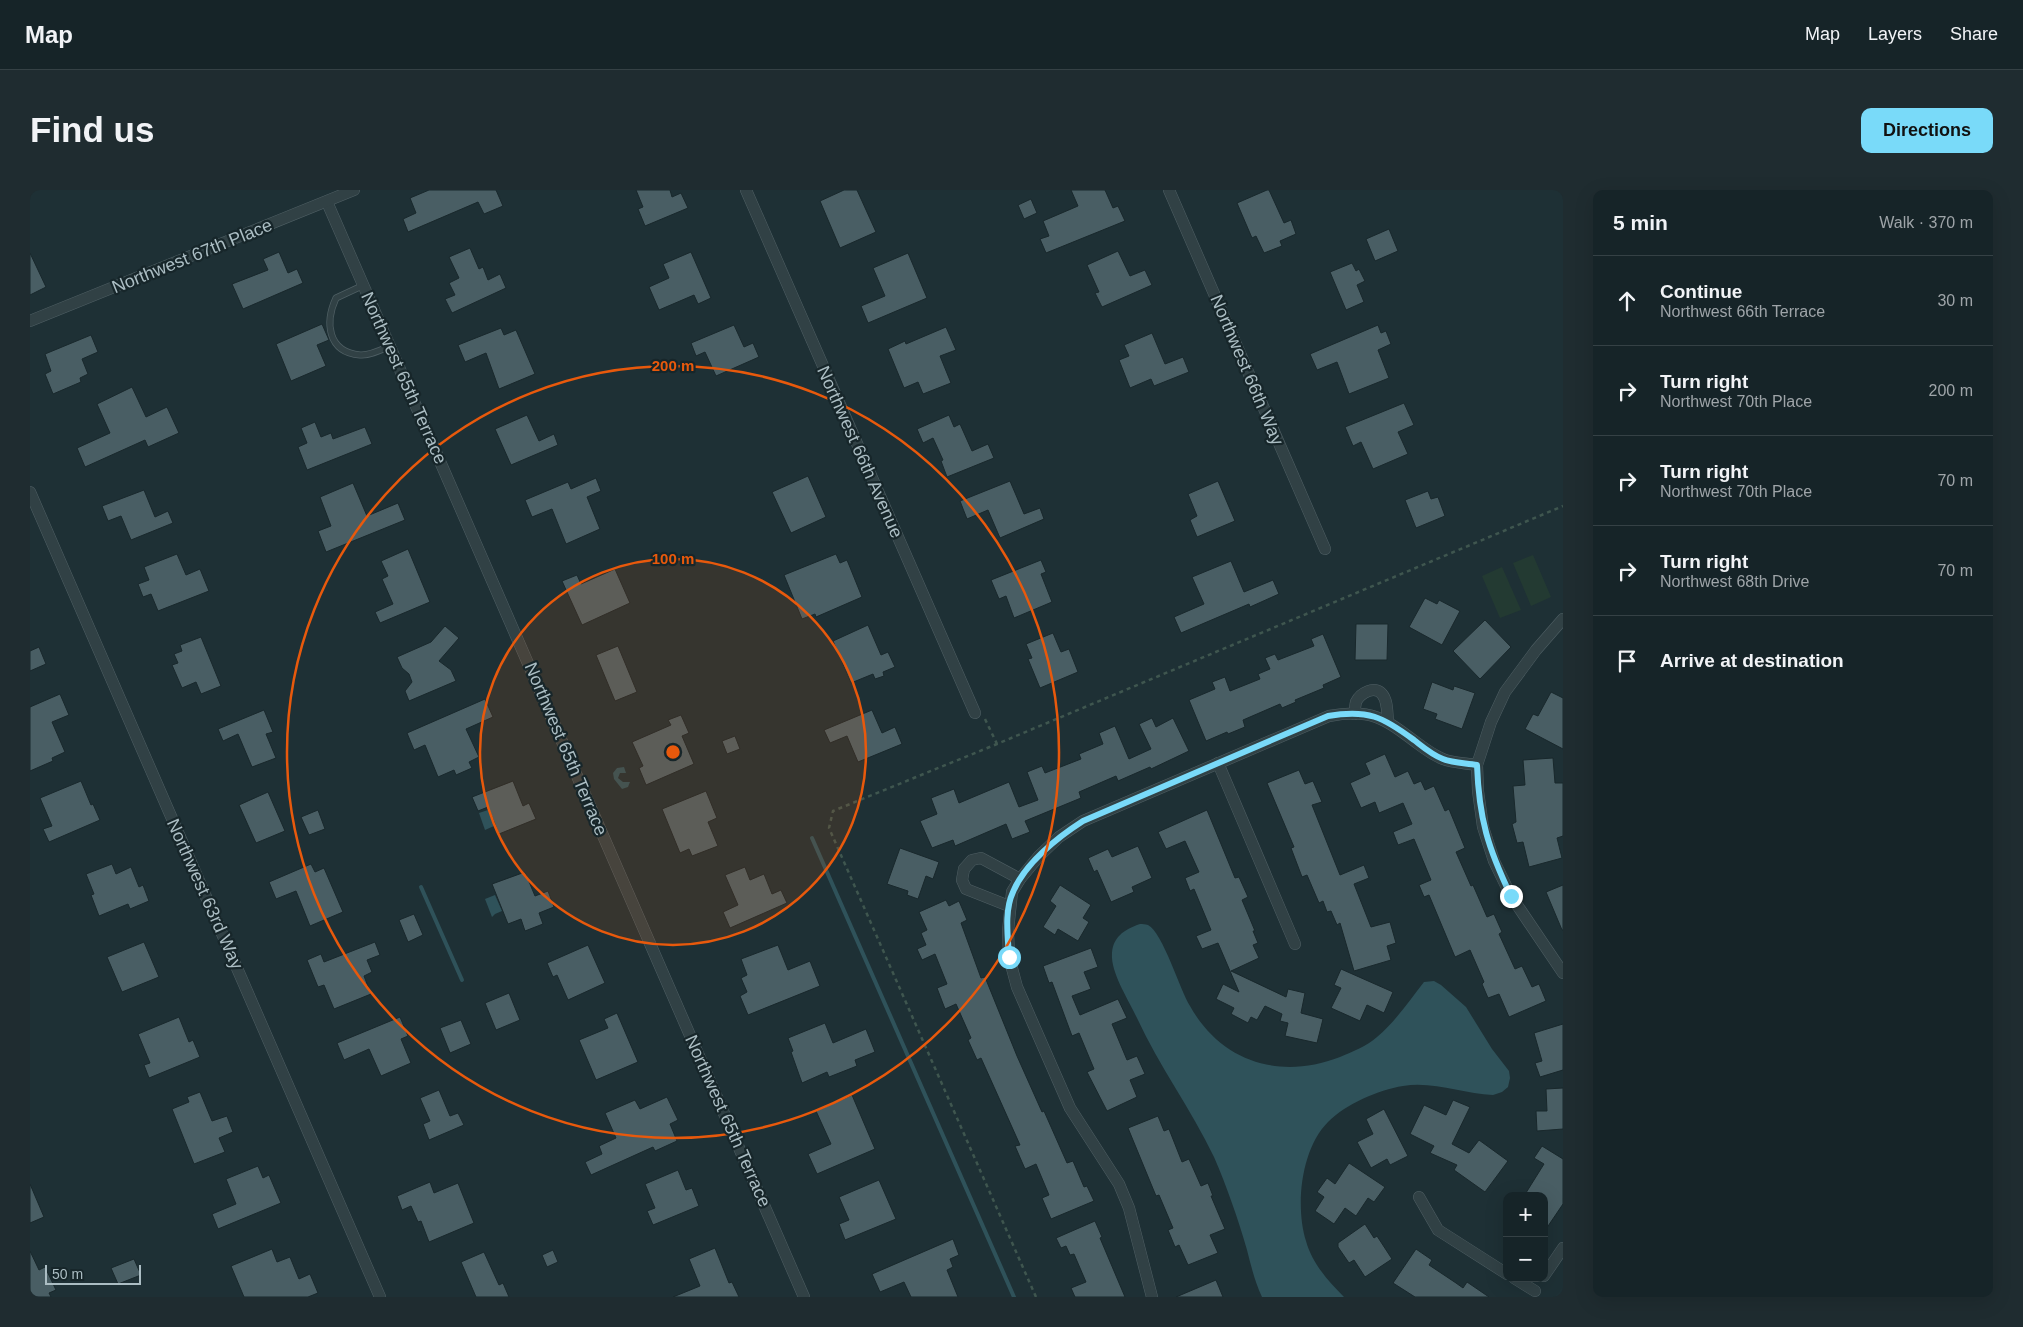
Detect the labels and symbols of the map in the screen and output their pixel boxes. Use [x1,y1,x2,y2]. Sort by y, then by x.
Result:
street label: Northwest 67th Place [109,215,275,297]
street label: Northwest 65th Terrace [357,289,451,467]
street label: Northwest 66th Way [1206,292,1288,448]
text: 200 m [652,357,694,374]
street label: Northwest 66th Avenue [813,363,907,541]
text: 100 m [652,550,694,567]
street label: Northwest 65th Terrace [521,660,611,838]
centre of rings [664,743,682,761]
street label: Northwest 63rd Way [163,816,247,972]
route end [1500,885,1523,908]
route start [998,946,1021,969]
street label: Northwest 65th Terrace [681,1032,775,1210]
scale bar [45,1262,141,1285]

